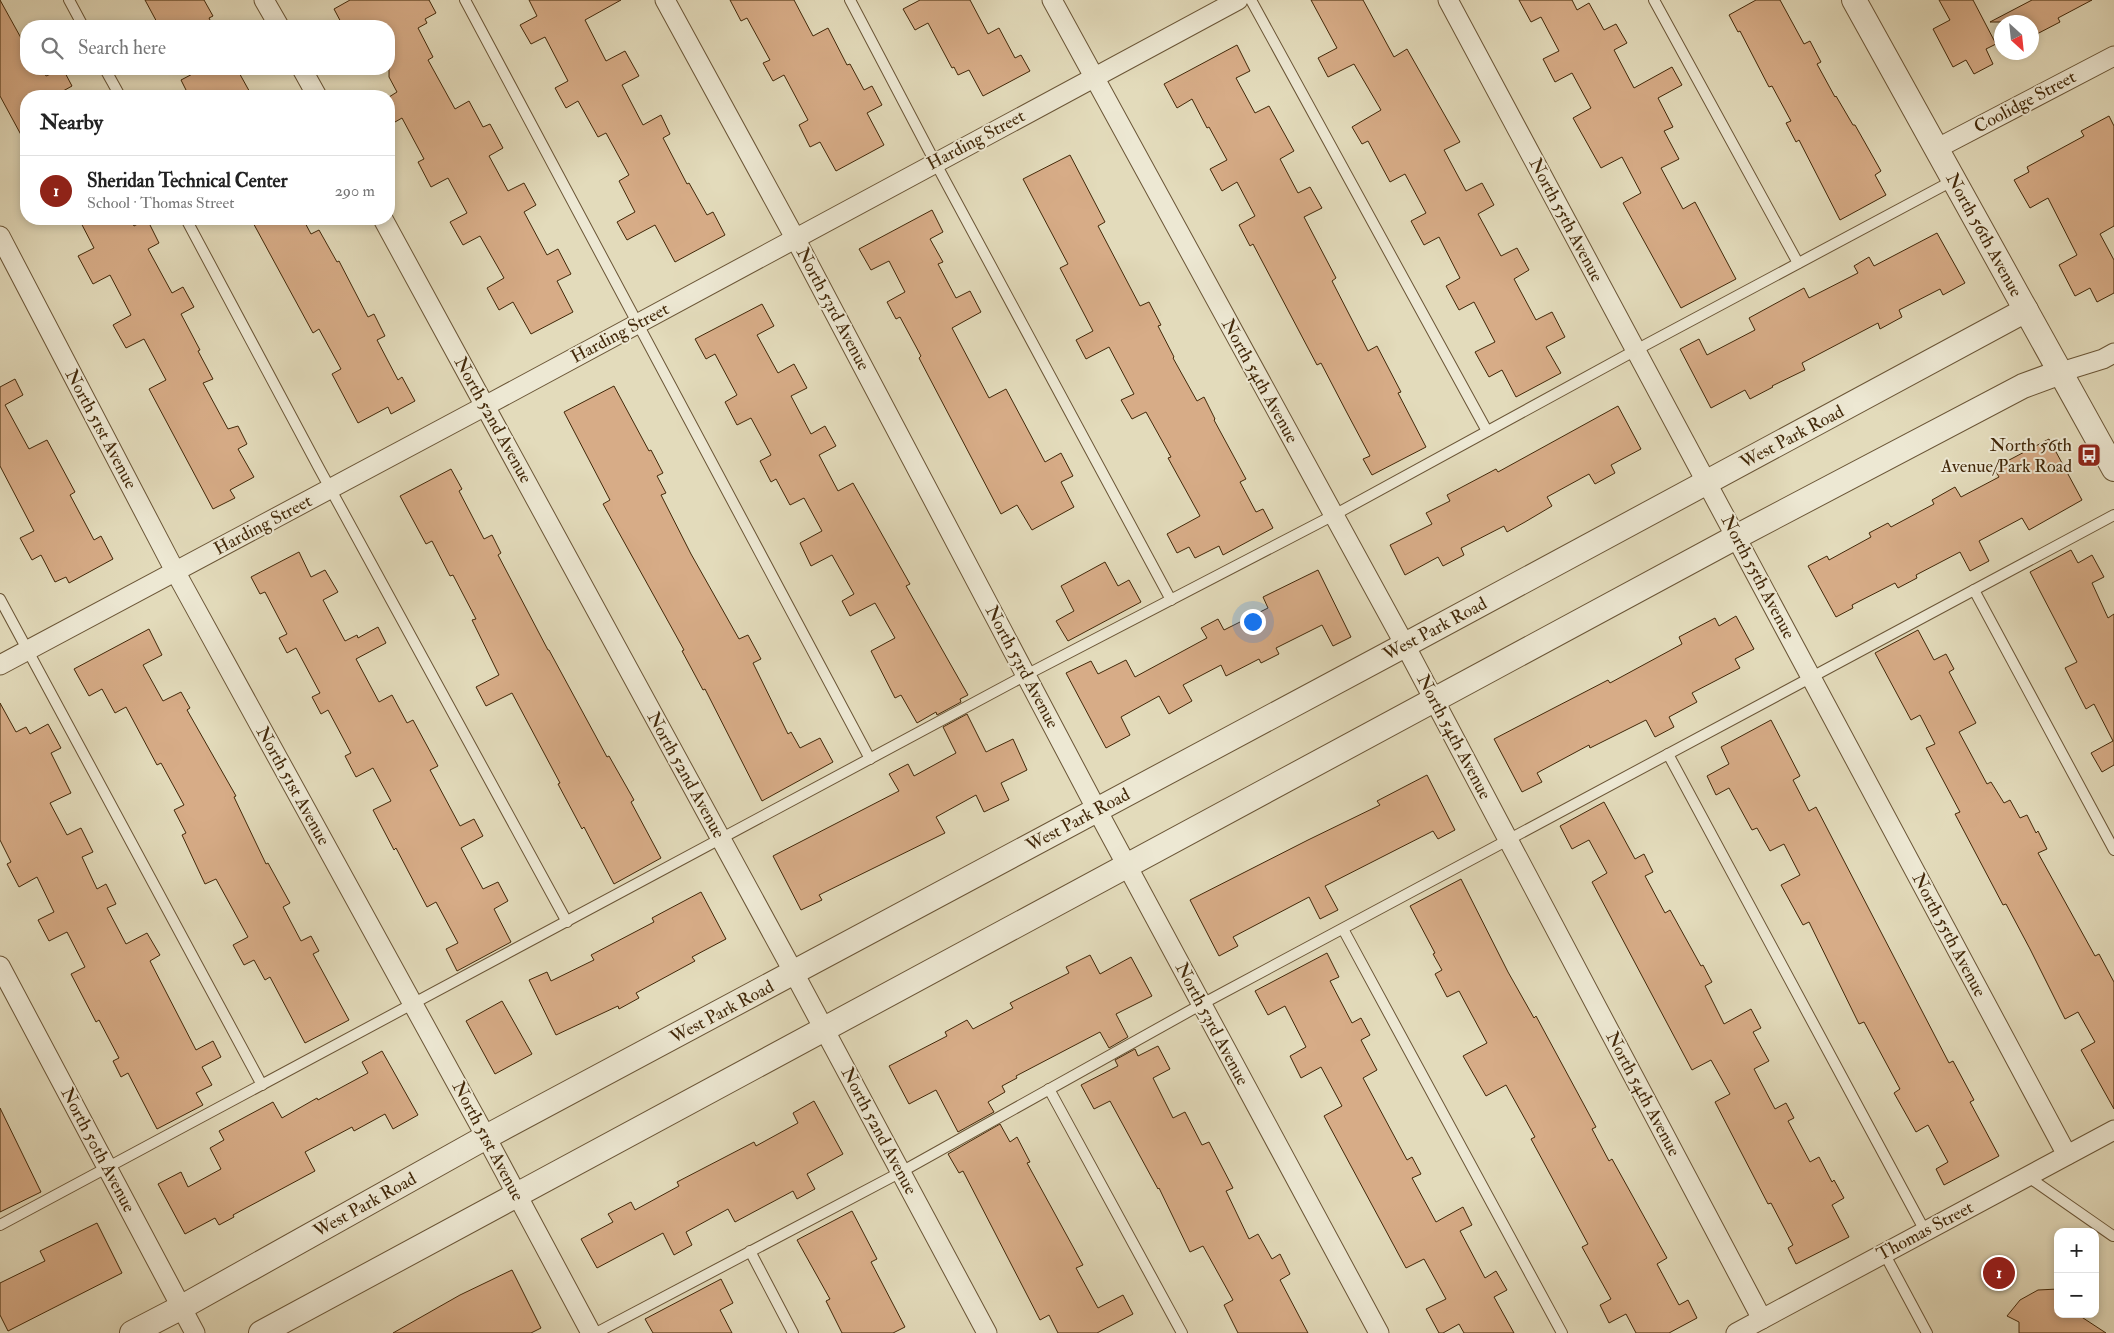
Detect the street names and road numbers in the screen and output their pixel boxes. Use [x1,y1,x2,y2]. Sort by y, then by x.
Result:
street label: Coolidge Street [1970,65,2080,138]
street label: Harding Street [923,104,1029,175]
street label: North 55th Avenue [1524,154,1609,286]
street label: North 56th Avenue [1940,169,2028,301]
street label: North 53rd Avenue [791,243,875,375]
street label: Harding Street [567,297,673,368]
street label: North 54th Avenue [1216,315,1304,448]
street label: North 52nd Avenue [449,353,537,488]
street label: North 51st Avenue [60,365,142,493]
street label: West Park Road [1735,400,1848,474]
street label: Harding Street [210,489,316,560]
street label: North 55th Avenue [1716,511,1801,643]
street label: West Park Road [1378,592,1491,666]
street label: North 53rd Avenue [980,601,1064,733]
street label: North 54th Avenue [1411,670,1497,804]
street label: North 52nd Avenue [642,708,730,843]
street label: North 51st Avenue [251,723,335,850]
street label: West Park Road [1021,783,1134,857]
street label: North 55th Avenue [1907,869,1992,1001]
street label: North 53rd Avenue [1170,958,1254,1090]
street label: West Park Road [665,975,778,1049]
street label: North 54th Avenue [1600,1027,1686,1161]
street label: North 52nd Avenue [836,1063,922,1199]
street label: North 51st Avenue [447,1077,529,1205]
street label: North 50th Avenue [55,1084,141,1217]
street label: West Park Road [309,1167,421,1243]
street label: Thomas Street [1873,1196,1977,1266]

